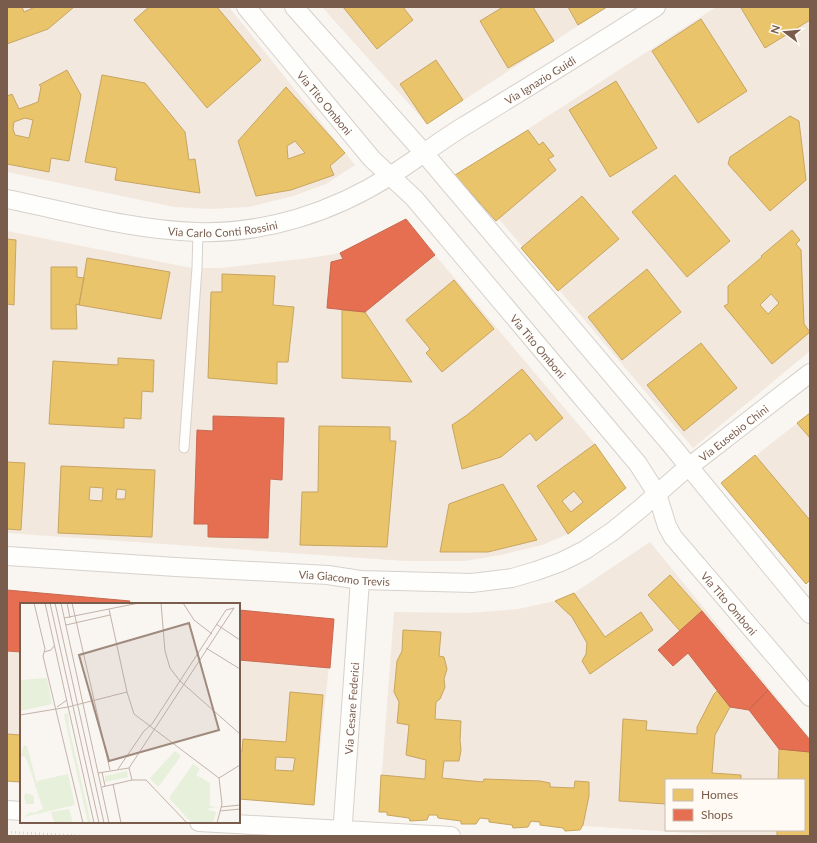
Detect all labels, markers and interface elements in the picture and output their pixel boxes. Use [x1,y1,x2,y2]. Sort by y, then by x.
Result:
north arrow [765,12,805,52]
text: N [767,23,782,35]
street label: Via Ignazio Guidi [502,53,578,106]
street label: Via Tito Omboni [295,68,356,137]
street label: Via Carlo Conti Rossini [167,217,279,239]
street label: Via Tito Omboni [508,311,569,381]
street label: Via Eusebio Chini [696,401,771,463]
street label: Via Giacomo Trevis [298,567,390,587]
street label: Via Tito Omboni [699,569,760,638]
inset map [20,603,240,823]
street label: Via Cesare Federici [341,662,361,755]
legend [665,779,805,831]
text: Homes [701,787,738,802]
text: Shops [701,807,733,822]

